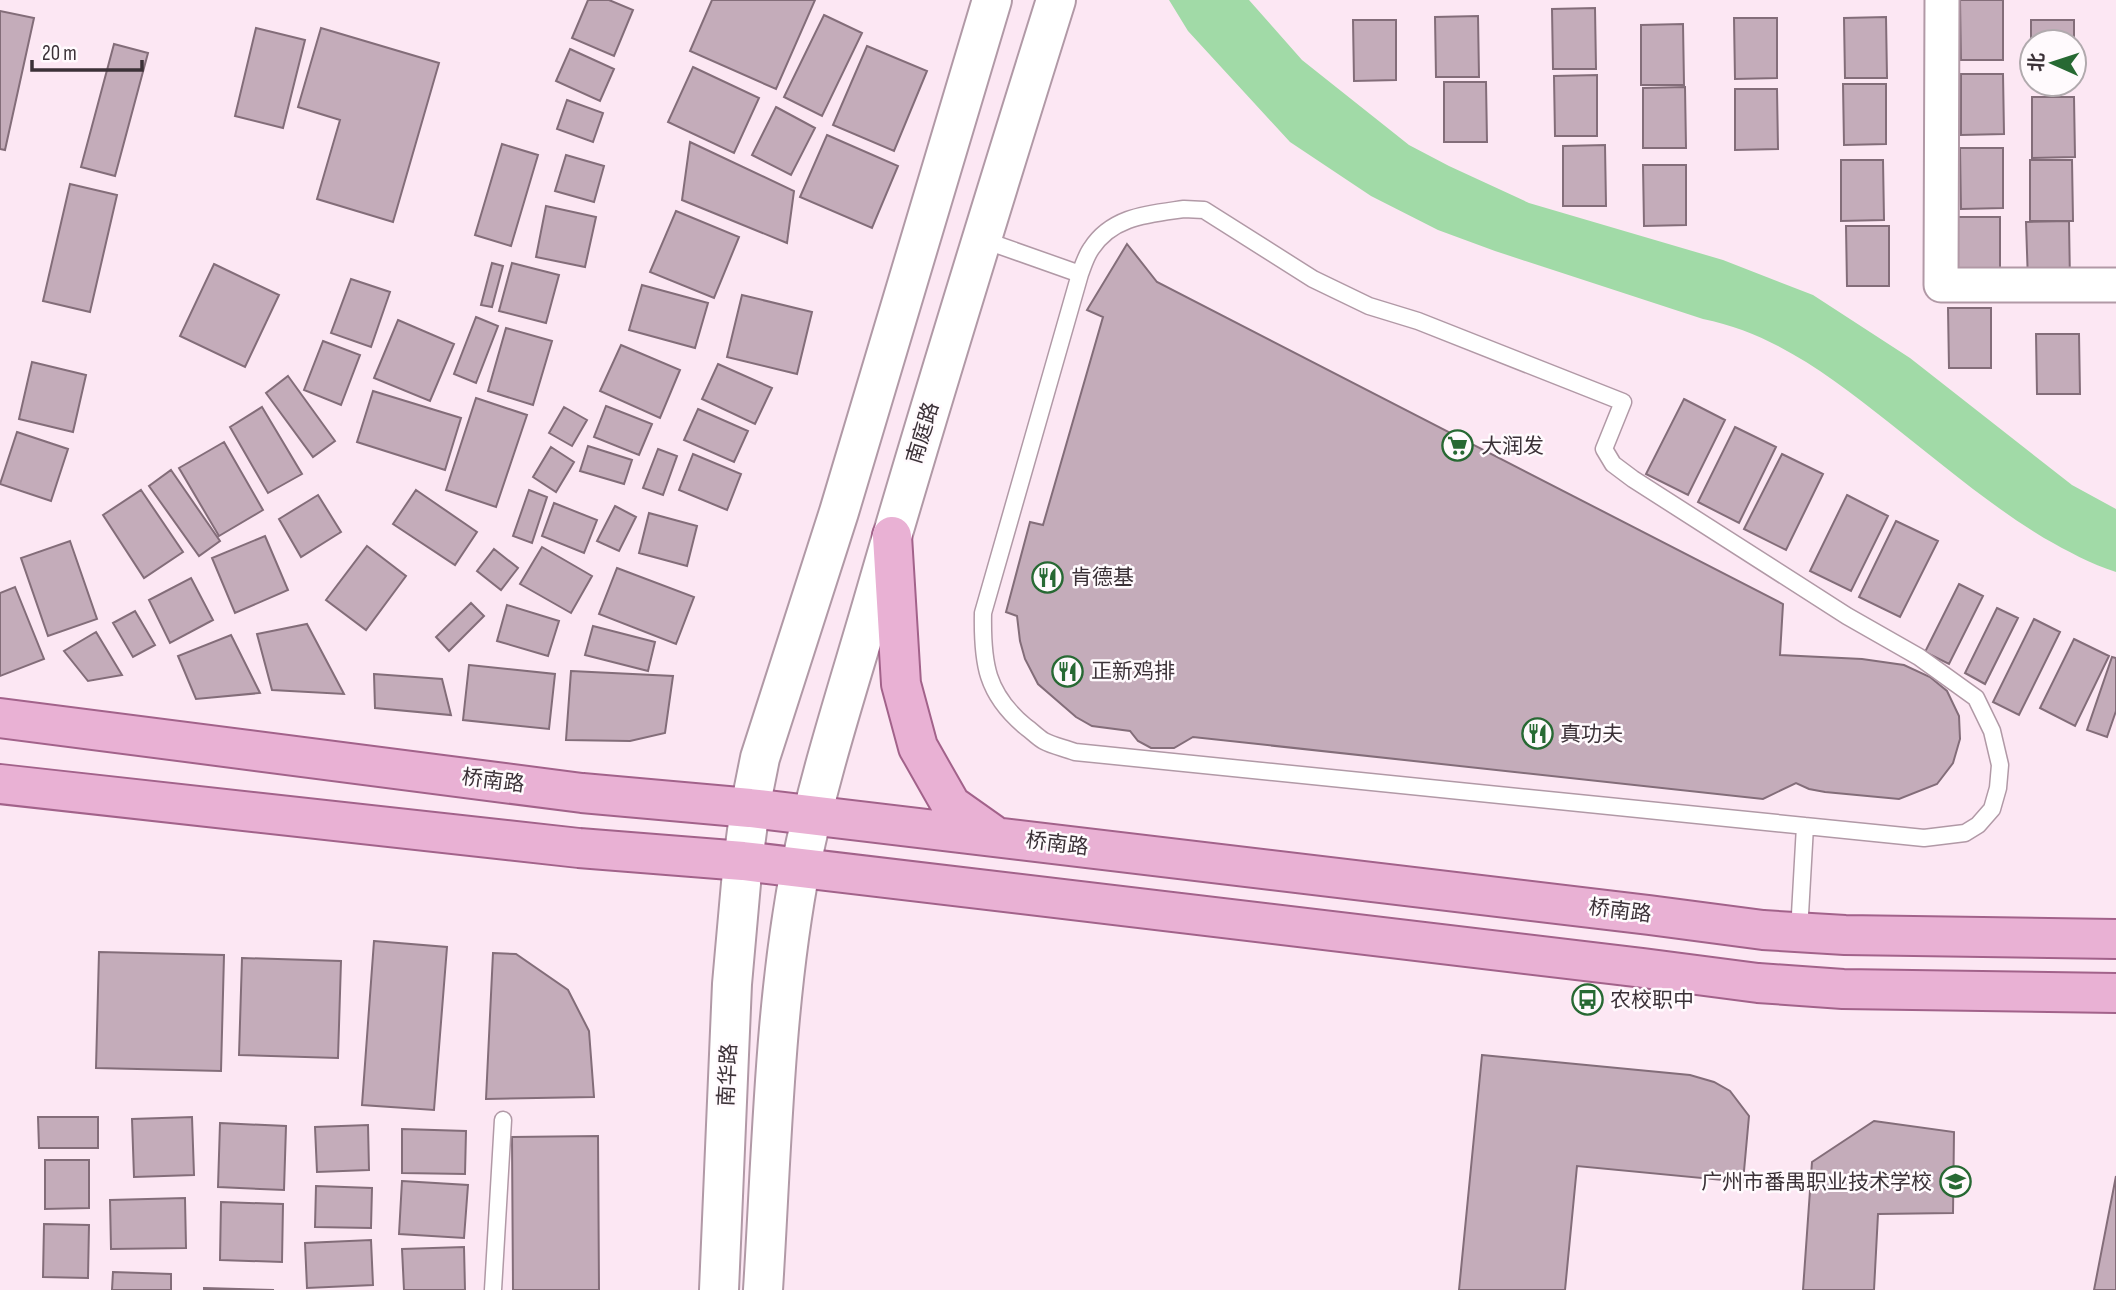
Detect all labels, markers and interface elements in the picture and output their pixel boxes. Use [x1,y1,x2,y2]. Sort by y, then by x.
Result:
scale bar [32,28,142,72]
north arrow [2018,28,2088,98]
text: 20 m [42,41,77,66]
text: 北 [2026,52,2050,72]
street label: 南庭路 [902,399,944,467]
supermarket icon: 大润发 [1441,429,1475,463]
place label: 大润发 [1481,434,1544,459]
restaurant icon: 肯德基 [1031,560,1065,594]
place label: 肯德基 [1071,565,1134,590]
restaurant icon: 正新鸡排 [1051,654,1085,688]
place label: 正新鸡排 [1091,659,1175,684]
restaurant icon: 真功夫 [1520,717,1554,751]
place label: 真功夫 [1560,722,1623,747]
street label: 桥南路 [460,765,526,797]
street label: 桥南路 [1024,828,1090,860]
street label: 桥南路 [1587,895,1653,927]
bus stop icon: 农校职中 [1570,983,1604,1017]
place label: 农校职中 [1610,988,1694,1013]
street label: 南华路 [714,1043,742,1107]
school or university icon: 广州市番禺职业技术学校 [1938,1165,1972,1199]
place label: 广州市番禺职业技术学校 [1701,1170,1932,1195]

